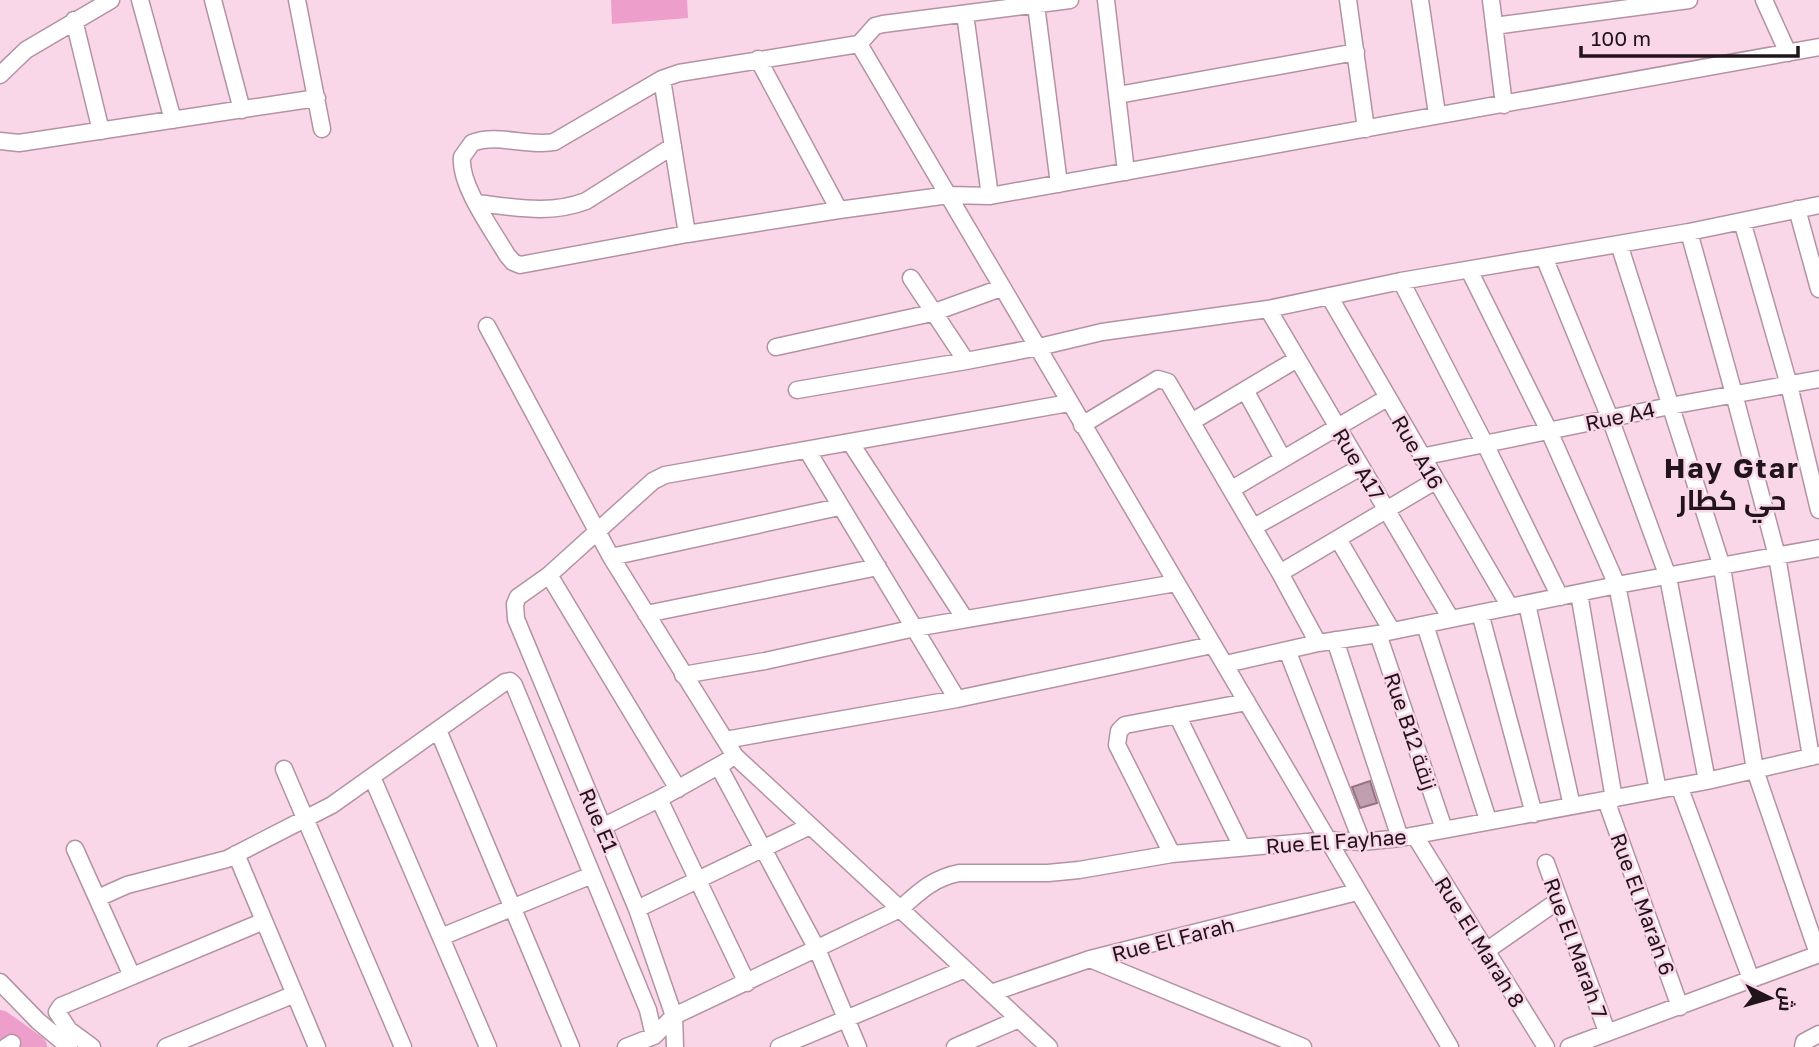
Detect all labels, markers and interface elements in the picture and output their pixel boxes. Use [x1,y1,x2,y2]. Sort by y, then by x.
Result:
scale bar [1581,14,1798,58]
text: 100 m [1591,25,1651,51]
street label: Rue A4 [1583,396,1657,436]
street label: Rue A16 [1386,410,1450,494]
street label: Rue A17 [1327,423,1391,505]
district label: Hay Gtar حي كطار [1664,451,1800,523]
street label: Rue B12 زنقة [1379,669,1443,793]
street label: Rue E1 [574,784,624,856]
street label: Rue El Fayhae [1265,823,1407,859]
street label: Rue El Marah 6 [1605,829,1681,979]
street label: Rue El Marah 8 [1429,872,1531,1012]
street label: Rue El Marah 7 [1539,874,1613,1022]
street label: Rue El Farah [1109,911,1237,967]
north arrow [1735,963,1805,1033]
text: ش [1774,986,1800,1013]

